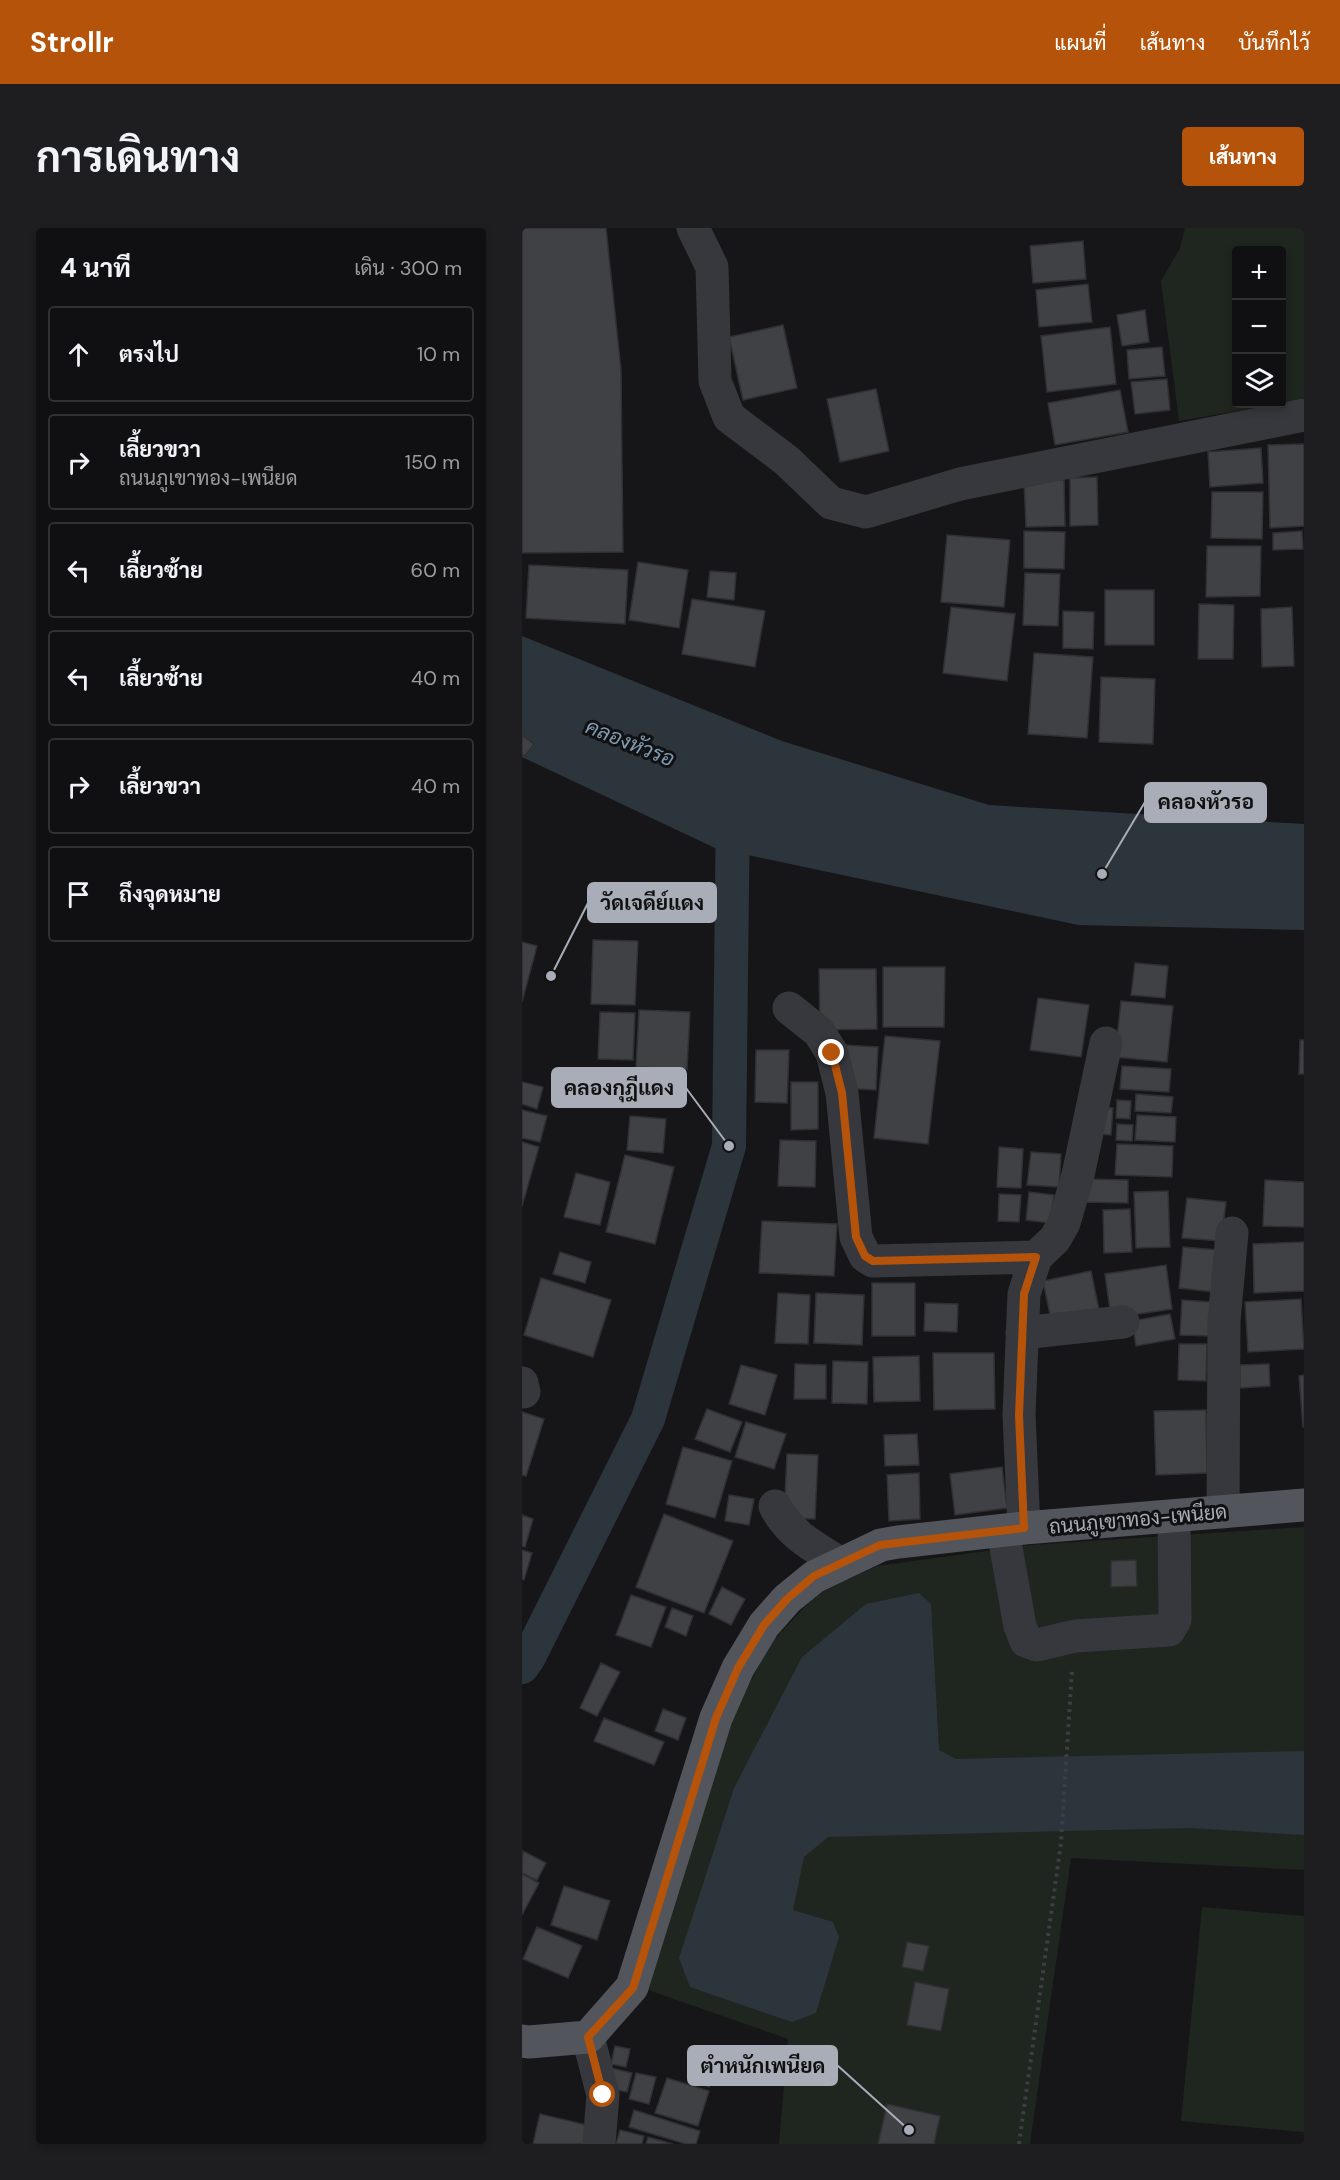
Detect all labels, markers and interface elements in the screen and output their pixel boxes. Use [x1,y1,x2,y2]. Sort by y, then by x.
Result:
text: Strollr [30,24,114,61]
text: แผนที่ [1054,29,1107,57]
text: เส้นทาง [1140,29,1205,57]
text: บันทึกไว้ [1238,29,1310,57]
button: เส้นทาง [1182,127,1304,186]
text: การเดินทาง [36,130,240,185]
map controls [1232,246,1286,408]
button: + [1232,246,1286,300]
text: 4 นาที [60,251,131,285]
text: เดิน · 300 m [354,255,462,281]
button: − [1232,300,1286,354]
icon: ahead [62,338,95,371]
text: ตรงไป [119,340,179,369]
text: 10 m [417,341,460,367]
button: layers [1232,354,1286,408]
text: เลี้ยวขวา [119,435,201,464]
icon: right [62,446,95,479]
text: 150 m [405,449,460,475]
text: ถนนภูเขาทอง-เพนียด [119,465,298,491]
icon: left [62,554,95,587]
text: เลี้ยวซ้าย [119,556,203,585]
text: 60 m [411,557,460,583]
icon: left [62,662,95,695]
text: เลี้ยวซ้าย [119,664,203,693]
text: 40 m [411,665,460,691]
water label: คลองหัวรอ [581,713,679,773]
icon: right [62,770,95,803]
text: เลี้ยวขวา [119,772,201,801]
text: 40 m [411,773,460,799]
callout: คลองหัวรอ [1145,783,1266,822]
text: คลองหัวรอ [1158,788,1254,816]
icon: arrive [62,878,95,911]
text: ถึงจุดหมาย [119,880,221,909]
callout: วัดเจดีย์แดง [588,883,716,922]
text: วัดเจดีย์แดง [600,889,704,917]
route end [818,1039,844,1065]
callout: คลองกุฎีแดง [552,1068,686,1107]
text: คลองกุฎีแดง [564,1074,674,1103]
street label: ถนนภูเขาทอง-เพนียด [1048,1498,1228,1542]
callout: ตำหนักเพนียด [688,2046,837,2085]
text: ตำหนักเพนียด [701,2052,825,2080]
route start [589,2081,615,2107]

